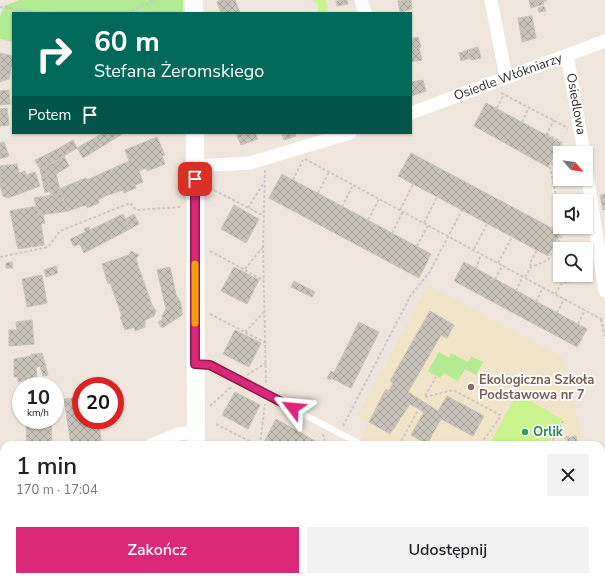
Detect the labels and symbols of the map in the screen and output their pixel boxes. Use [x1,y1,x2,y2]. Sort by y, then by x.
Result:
street label: Osiedle Włókniarzy [451,49,565,105]
street label: Osiedlowa [562,72,590,136]
north arrow [553,146,593,186]
pin [178,162,212,196]
place label: Ekologiczna Szkoła Podstawowa nr 7 [479,371,594,404]
speed limit sign: 20 [72,377,124,429]
marker: Ekologiczna Szkoła Podstawowa nr 7 [466,382,476,392]
position arrow [272,387,314,429]
place label: Orlik [533,423,564,441]
marker: Orlik [520,427,530,437]

